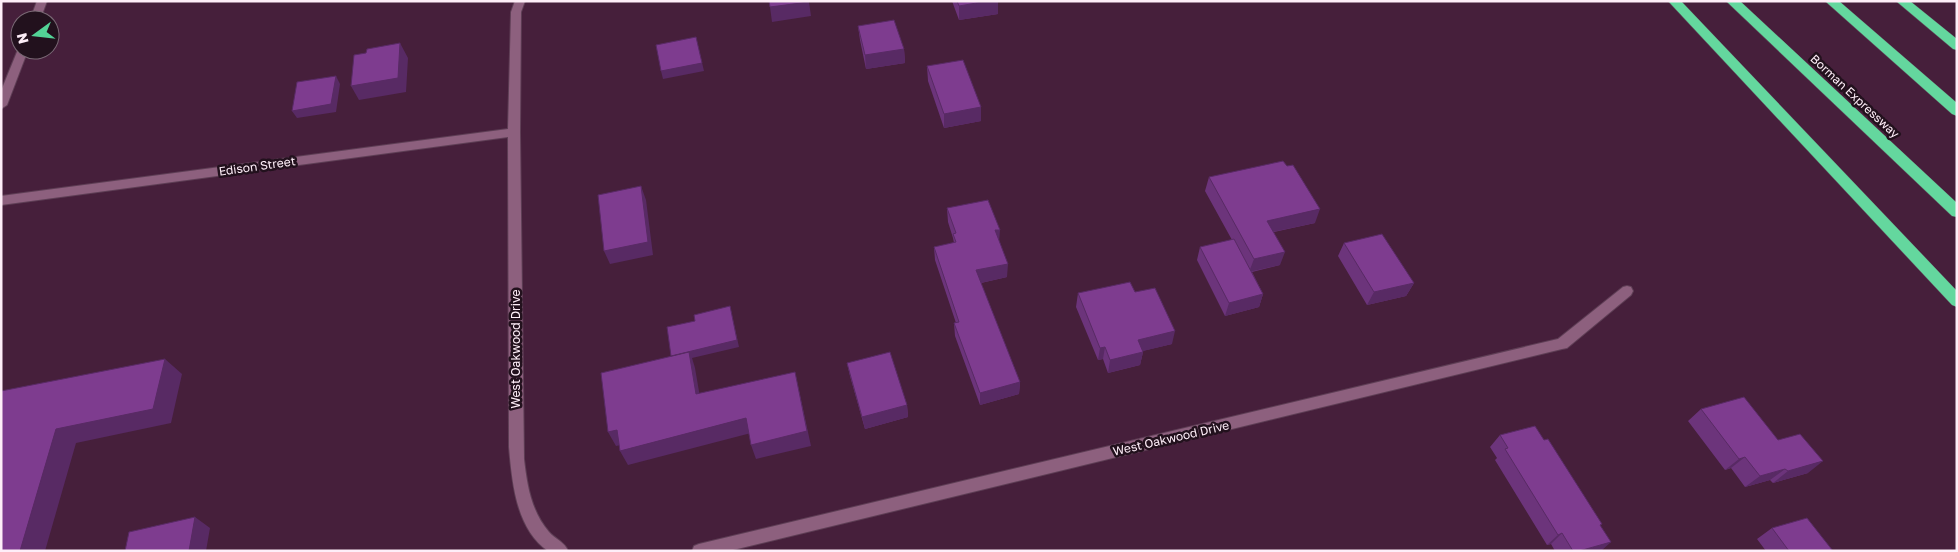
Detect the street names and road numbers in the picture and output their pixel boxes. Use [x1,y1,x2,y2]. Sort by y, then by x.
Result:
street label: Borman Expressway [1807,51,1903,141]
street label: Edison Street [218,153,296,179]
street label: West Oakwood Drive [508,290,523,408]
street label: West Oakwood Drive [1111,417,1231,459]

